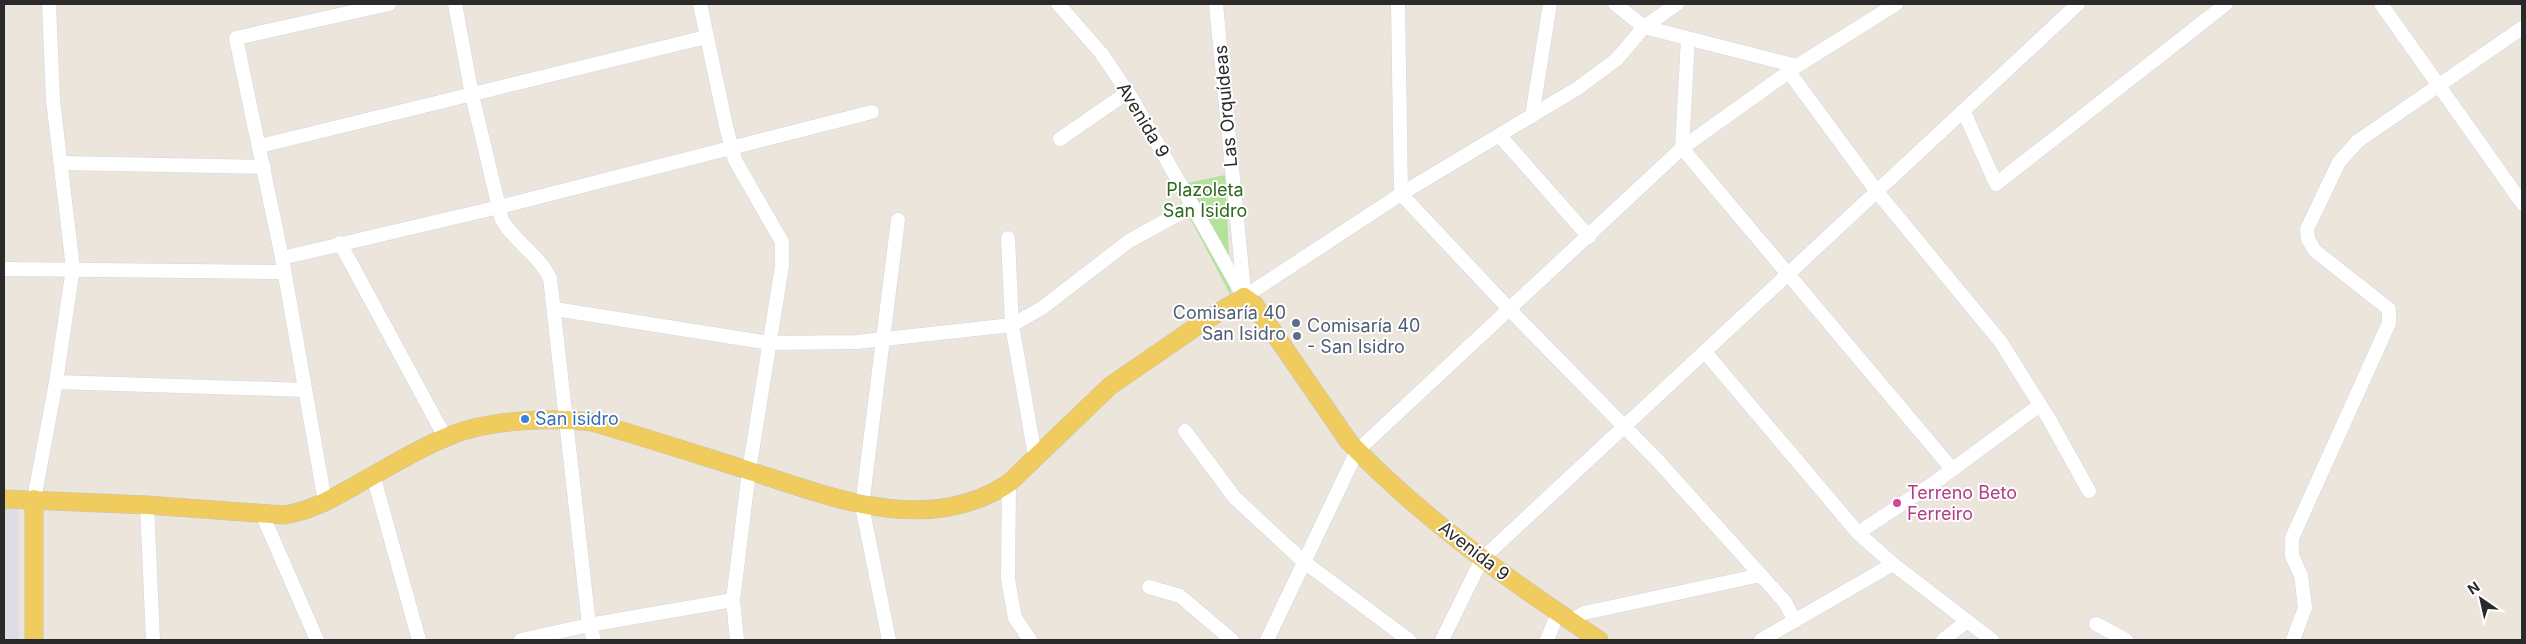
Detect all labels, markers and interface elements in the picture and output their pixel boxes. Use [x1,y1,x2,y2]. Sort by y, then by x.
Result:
street label: Las Orquídeas [1210,44,1241,168]
street label: Avenida 9 [1113,78,1174,161]
park label: Plazoleta San Isidro [1163,179,1247,221]
place label: Comisaría 40 San Isidro [1173,302,1286,344]
place label: Comisaría 40 - San Isidro [1307,315,1420,357]
marker: Comisaría 40 San Isidro [1290,317,1302,329]
marker: Comisaría 40 - San Isidro [1291,330,1303,342]
place label: San isidro [535,408,619,429]
marker: San isidro [519,413,531,425]
place label: Terreno Beto Ferreiro [1907,482,2017,524]
marker: Terreno Beto Ferreiro [1891,497,1903,509]
street label: Avenida 9 [1435,517,1514,585]
north arrow [2456,574,2506,624]
text: N [2464,578,2483,598]

